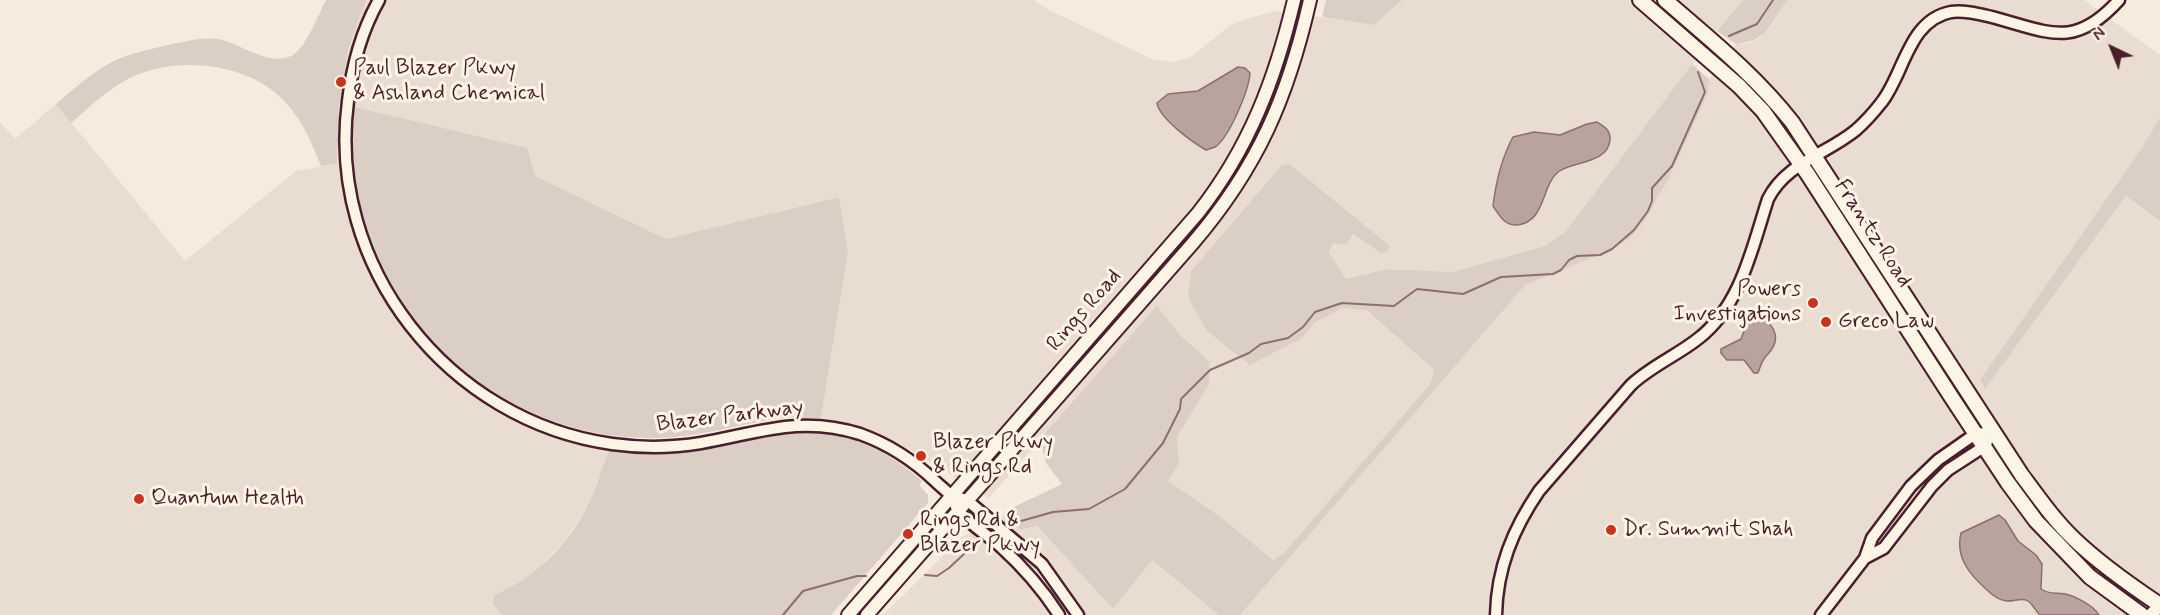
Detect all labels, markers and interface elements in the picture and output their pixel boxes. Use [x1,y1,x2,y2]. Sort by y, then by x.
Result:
north arrow [2082,18,2142,78]
text: N [2088,23,2110,46]
place label: Paul Blazer Pkwy & Ashland Chemical [353,56,545,107]
marker: Paul Blazer Pkwy & Ashland Chemical [334,75,348,89]
street label: Frantz Road [1827,175,1917,293]
street label: Rings Road [1042,264,1128,358]
place label: Powers Investigations [1674,277,1801,328]
marker: Powers Investigations [1806,296,1820,310]
place label: Greco Law [1838,309,1934,335]
marker: Greco Law [1819,315,1833,329]
street label: Blazer Parkway [655,395,805,439]
place label: Blazer Pkwy & Rings Rd [933,430,1053,482]
marker: Blazer Pkwy & Rings Rd [914,449,928,463]
place label: Quantum Health [151,486,304,512]
marker: Quantum Health [132,492,146,506]
place label: Rings Rd & Blazer Pkwy [920,508,1040,560]
place label: Dr. Summit Shah [1623,517,1793,543]
marker: Dr. Summit Shah [1604,523,1618,537]
marker: Rings Rd & Blazer Pkwy [901,527,915,541]

